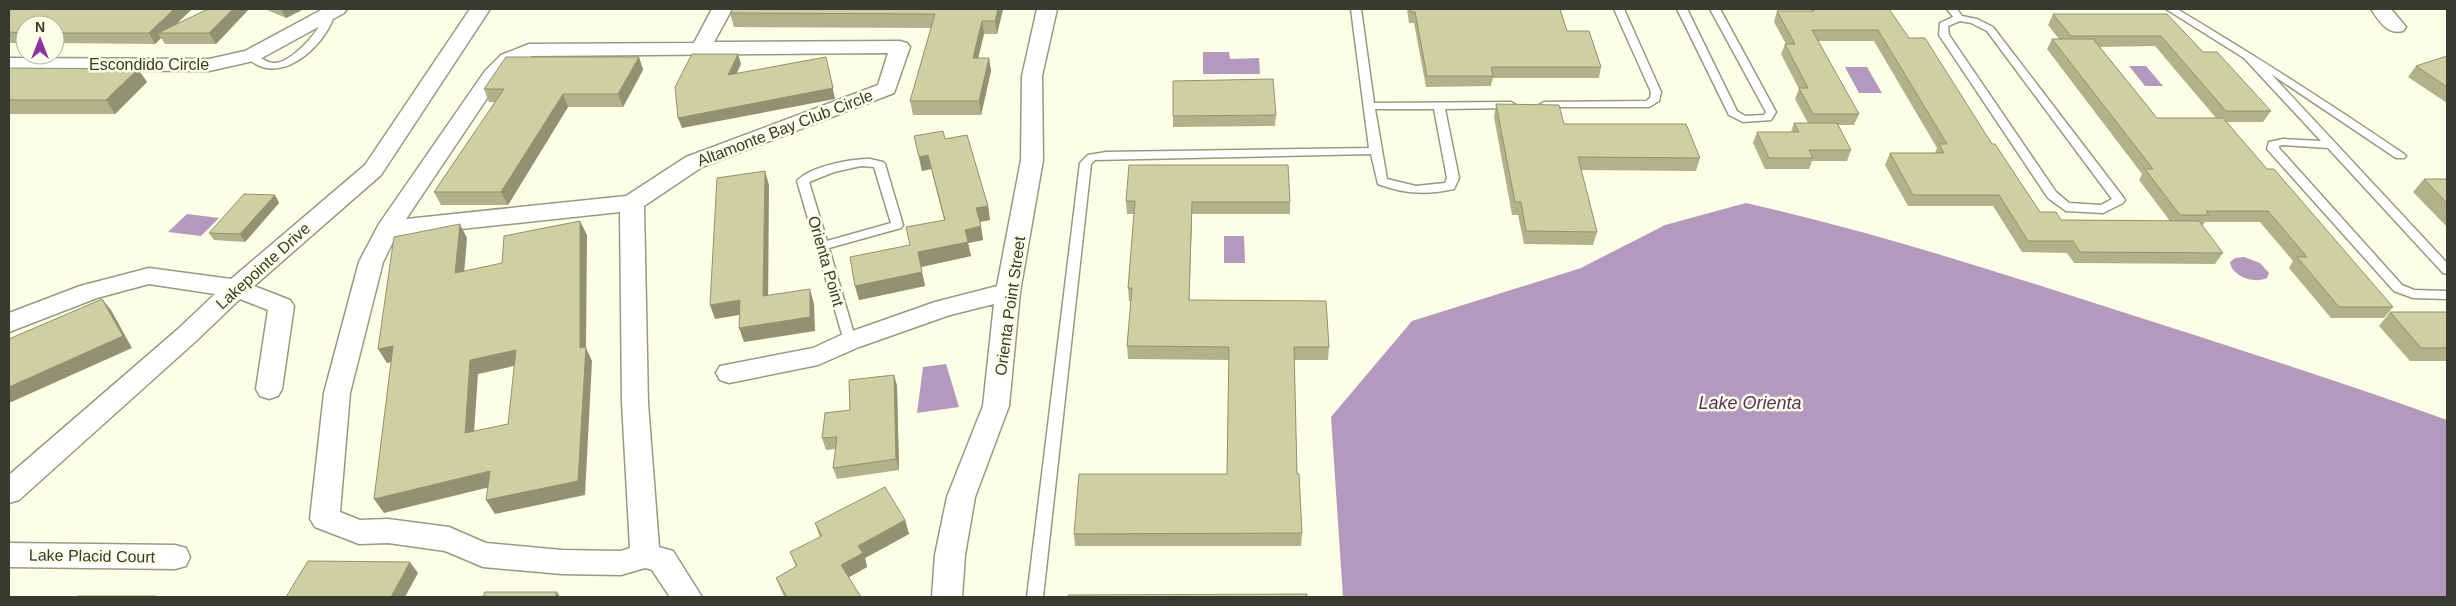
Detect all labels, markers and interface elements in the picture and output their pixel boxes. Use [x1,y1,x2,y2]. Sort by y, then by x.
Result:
north arrow [15,15,65,65]
text: N [35,19,45,35]
street label: Escondido Circle [89,56,209,73]
street label: Altamonte Bay Club Circle [695,87,875,169]
street label: Orienta Point [805,214,847,309]
street label: Lakepointe Drive [213,219,313,312]
street label: Orienta Point Street [992,235,1028,377]
water label: Lake Orienta [1698,393,1802,413]
street label: Lake Placid Court [29,546,156,566]

